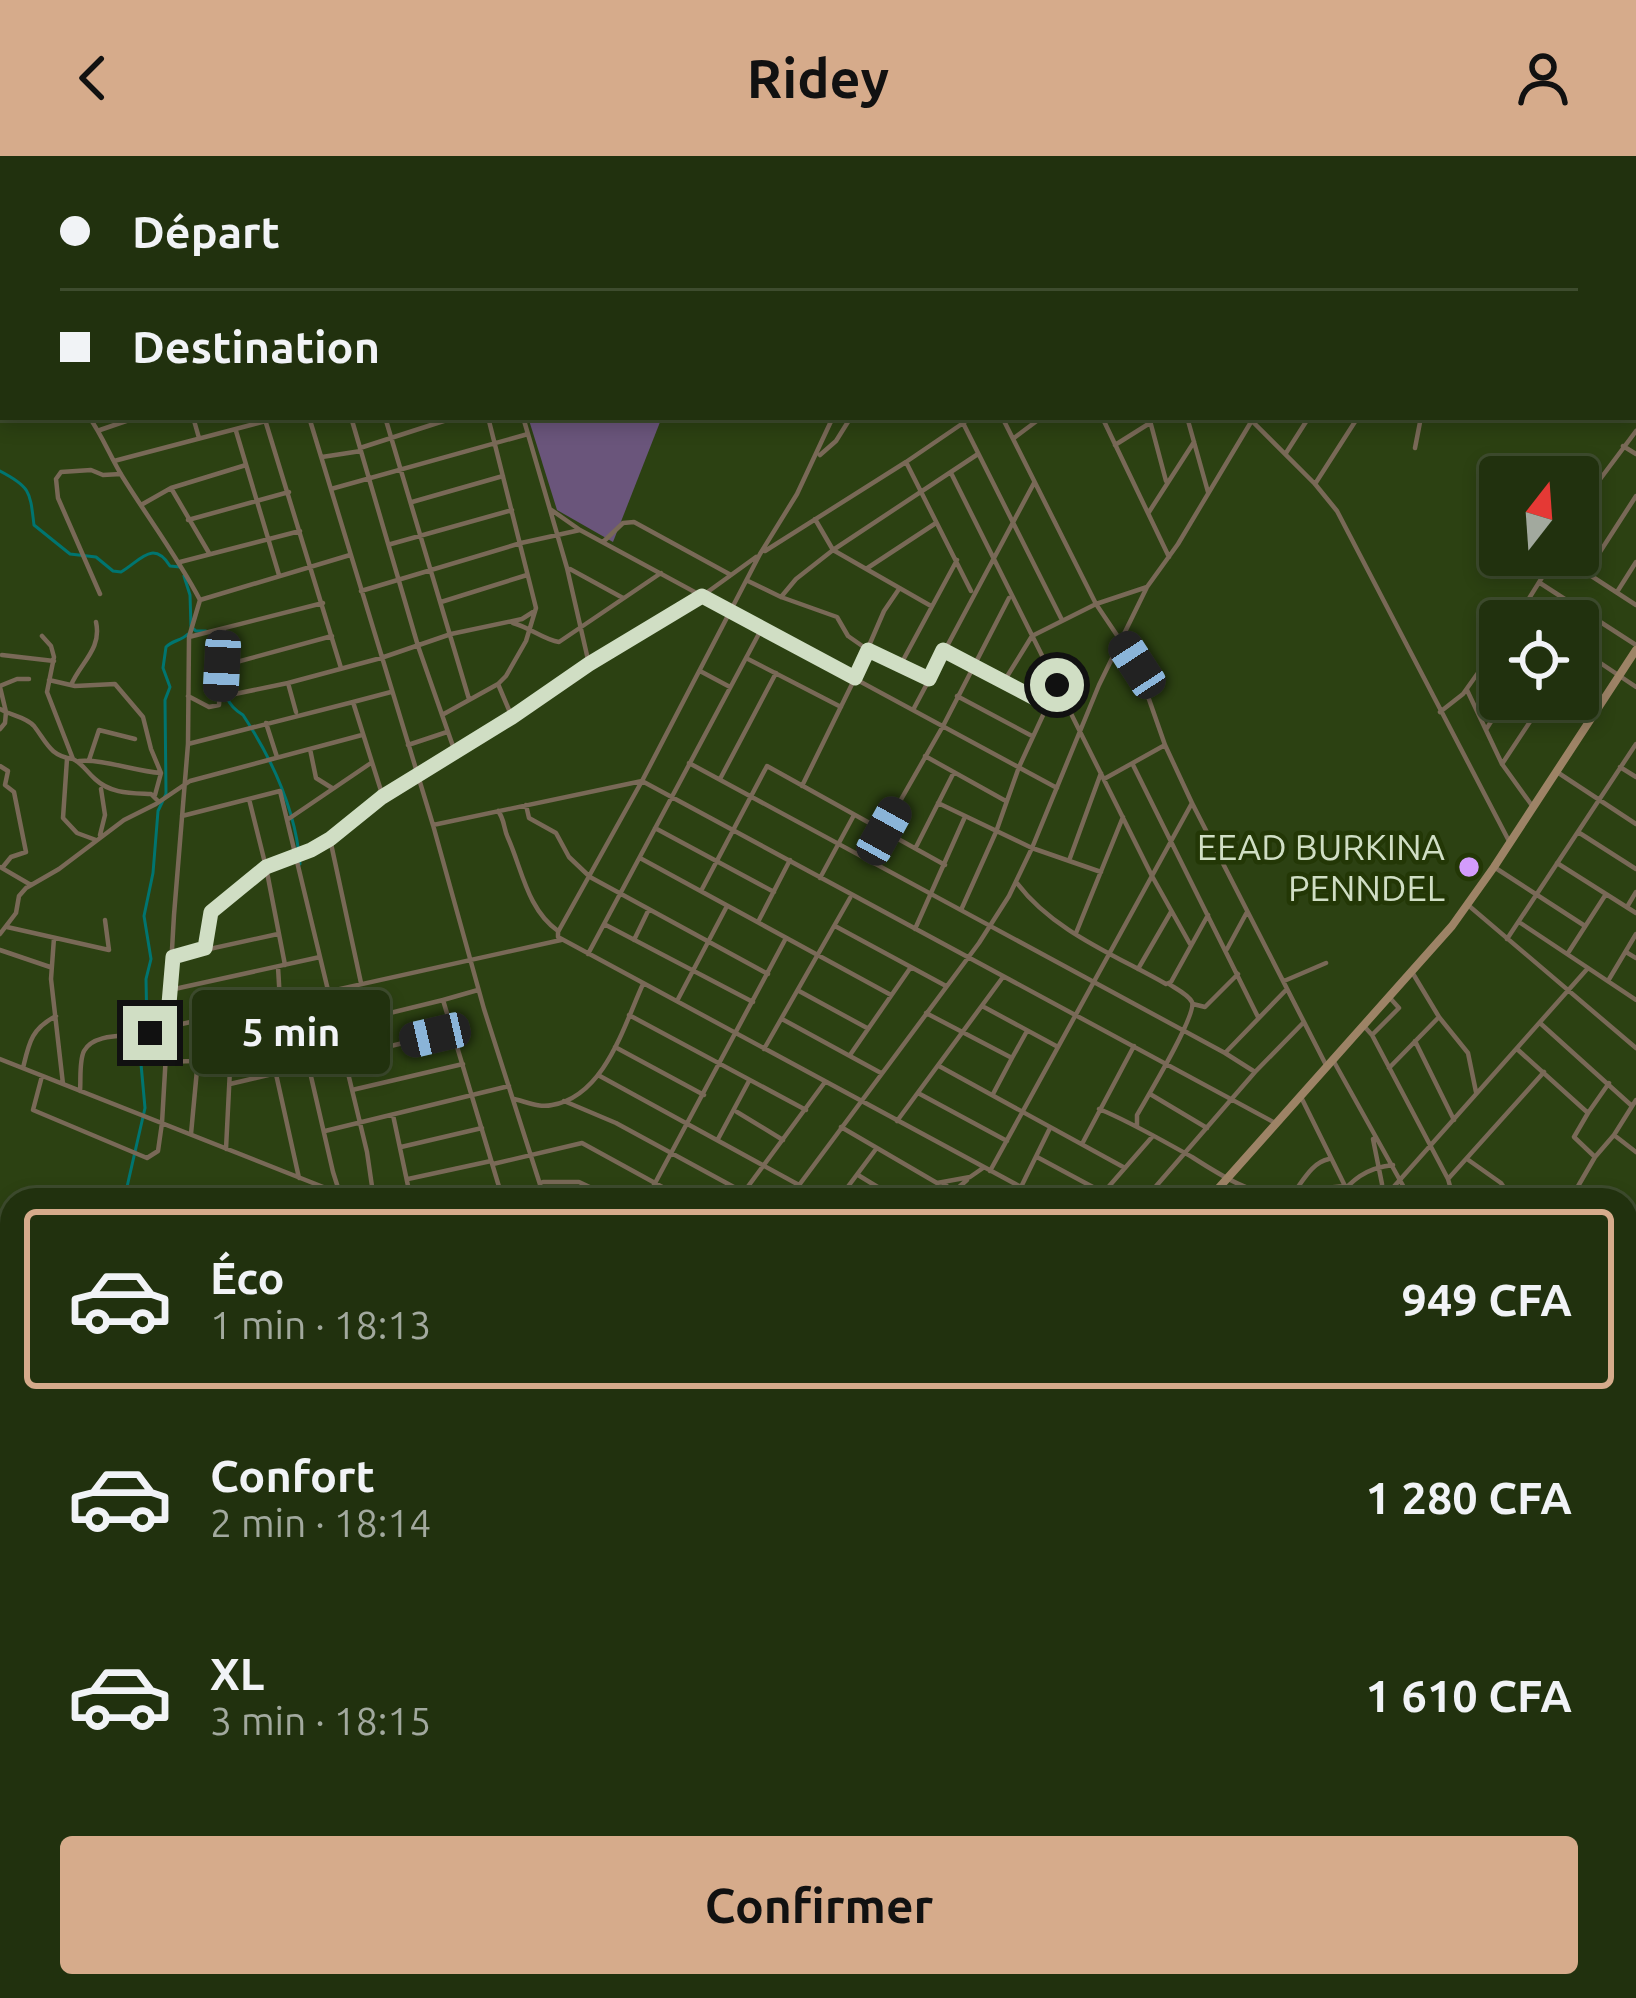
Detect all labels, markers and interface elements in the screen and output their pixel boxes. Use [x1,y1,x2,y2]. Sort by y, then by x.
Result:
icon: back [60,45,126,111]
icon: person [1510,45,1576,111]
text: Ridey [747,48,889,108]
text: Départ [132,206,280,257]
text: Destination [132,321,380,372]
north arrow [1479,456,1599,576]
map controls [1479,456,1599,720]
button: locate [1479,600,1599,720]
car [1102,625,1172,705]
car [202,629,242,703]
route start [1030,658,1084,712]
car [851,791,917,871]
place label: EEAD BURKINA PENNDEL [1197,826,1446,908]
marker: EEAD BURKINA PENNDEL [1456,854,1482,880]
callout: 5 min [192,991,390,1075]
route end [123,1006,177,1060]
car [396,1009,474,1061]
text: 5 min [242,1010,340,1053]
icon: car [66,1245,174,1353]
text: Éco [210,1252,285,1303]
text: 949 CFA [1402,1274,1572,1325]
text: 1 min · 18:13 [210,1303,431,1346]
icon: car [66,1443,174,1551]
text: Confort [210,1450,375,1501]
text: 1 280 CFA [1365,1472,1572,1523]
text: 2 min · 18:14 [210,1501,431,1544]
icon: car [66,1641,174,1749]
text: XL [210,1648,264,1699]
text: 1 610 CFA [1365,1670,1572,1721]
text: 3 min · 18:15 [210,1699,431,1742]
button: Confirmer [60,1836,1578,1974]

